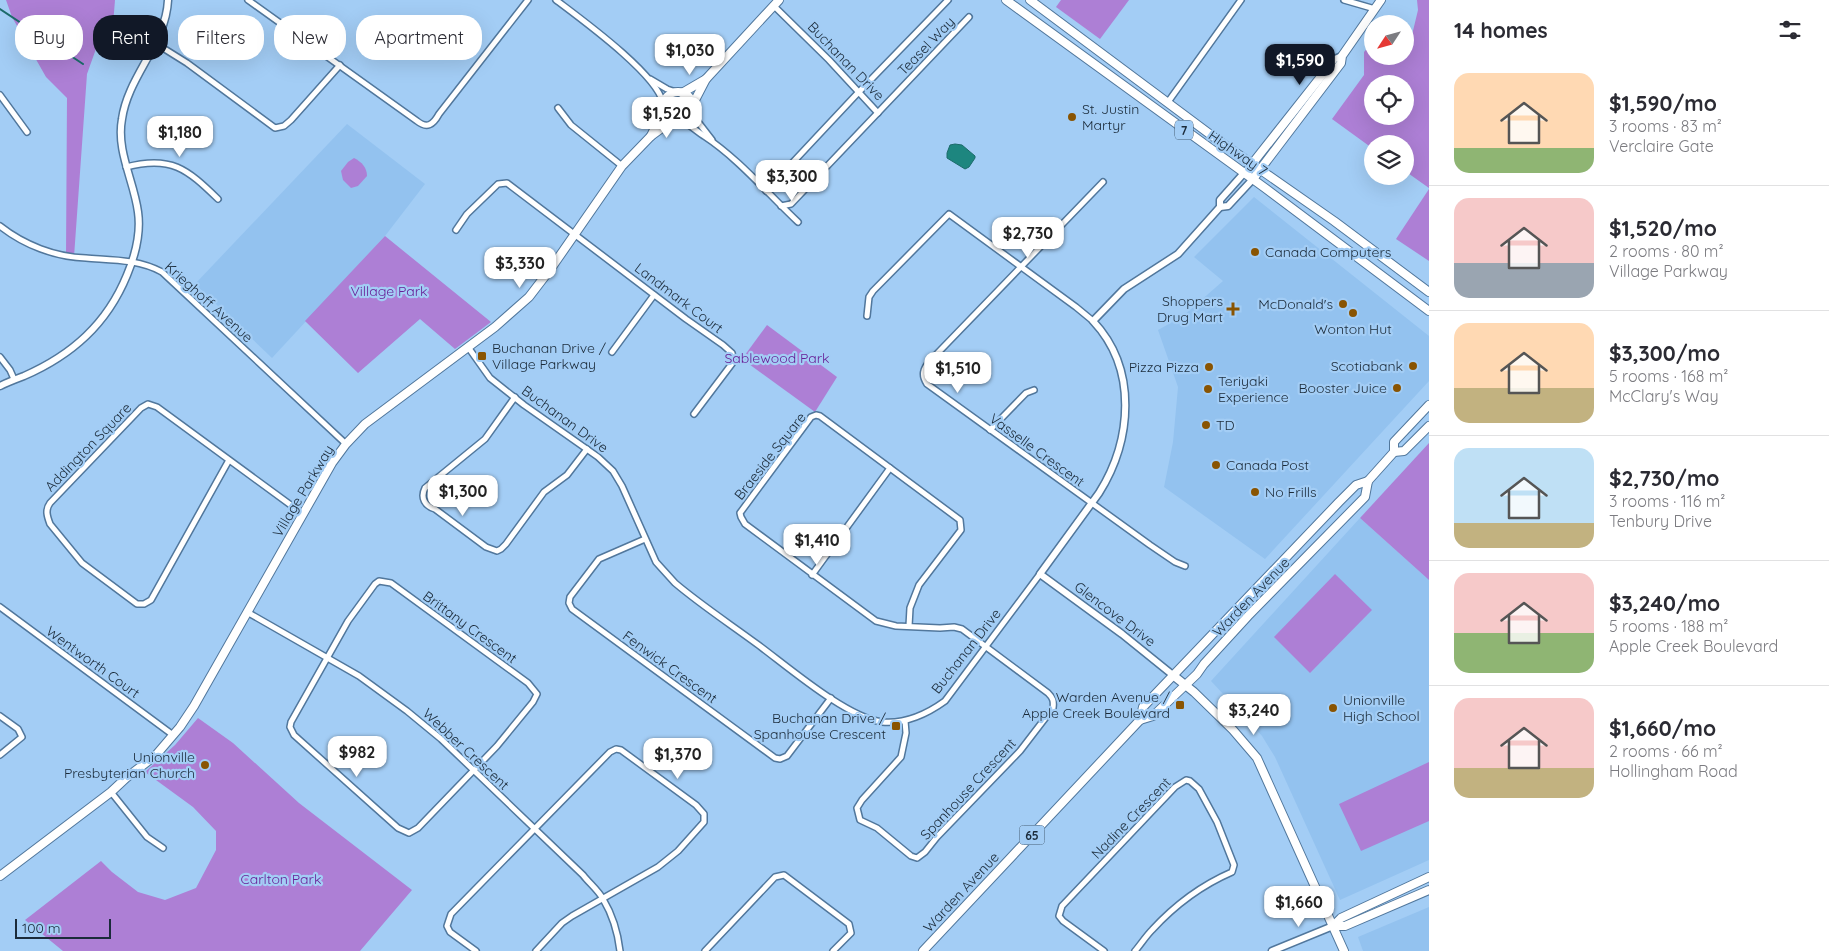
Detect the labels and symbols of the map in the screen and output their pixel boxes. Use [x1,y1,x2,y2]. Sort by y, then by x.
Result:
street label: Teasel Way [894,13,958,79]
north arrow [1364,15,1414,65]
street label: Buchanan Drive [804,18,888,104]
pin: $1,030 [649,34,731,76]
pin: $1,590 [1259,44,1341,86]
pin: $1,520 [626,96,708,139]
place label: St. Justin Martyr [1082,100,1139,134]
marker: St. Justin Martyr [1066,111,1078,123]
pin: $1,180 [139,116,221,158]
road number: 7 [1175,120,1193,140]
street label: Highway 7 [1205,126,1271,180]
pin: $3,300 [751,160,833,202]
pin: $2,730 [987,216,1069,259]
place label: Canada Computers [1265,243,1391,261]
pin: $3,330 [479,246,561,289]
marker: Canada Computers [1249,246,1261,258]
street label: Krieghoff Avenue [161,258,257,346]
street label: Landmark Court [631,259,727,337]
park label: Village Park [350,282,428,300]
place label: Shoppers Drug Mart [1157,292,1223,326]
place label: McDonald's [1258,295,1333,313]
marker: McDonald's [1337,298,1349,310]
marker: Shoppers Drug Mart [1227,303,1239,315]
marker: Wonton Hut [1347,307,1359,319]
place label: Wonton Hut [1314,320,1392,338]
place label: Buchanan Drive / Village Parkway [492,339,607,373]
park label: Sablewood Park [724,349,830,367]
marker: Buchanan Drive / Village Parkway [476,350,488,362]
pin: $1,510 [917,352,999,394]
place label: Scotiabank [1331,357,1403,375]
place label: Pizza Pizza [1129,358,1199,376]
marker: Scotiabank [1407,360,1419,372]
marker: Pizza Pizza [1203,361,1215,373]
place label: Teriyaki Experience [1218,372,1289,406]
place label: Booster Juice [1298,379,1387,397]
street label: Buchanan Drive [518,381,612,457]
marker: Booster Juice [1391,382,1403,394]
marker: Teriyaki Experience [1202,383,1214,395]
street label: Addington Square [41,399,135,495]
street label: Braeside Square [730,409,810,503]
street label: Vasselle Crescent [986,409,1088,491]
place label: TD [1216,416,1235,434]
marker: TD [1200,419,1212,431]
street label: Village Parkway [268,442,338,540]
place label: Canada Post [1226,456,1309,474]
marker: Canada Post [1210,459,1222,471]
pin: $1,300 [422,474,504,517]
place label: No Frills [1265,483,1317,501]
marker: No Frills [1249,486,1261,498]
pin: $1,410 [776,524,858,566]
street label: Warden Avenue [1209,554,1293,640]
street label: Glencove Drive [1071,578,1159,650]
street label: Brittany Crescent [419,587,521,667]
street label: Buchanan Drive [927,605,1005,697]
street label: Wentworth Court [43,622,143,702]
street label: Fenwick Crescent [619,627,721,707]
place label: Warden Avenue / Apple Creek Boulevard [1022,688,1171,722]
place label: Unionville High School [1343,691,1420,725]
pin: $3,240 [1213,694,1295,736]
marker: Warden Avenue / Apple Creek Boulevard [1174,699,1186,711]
marker: Unionville High School [1327,702,1339,714]
street label: Webber Crescent [419,704,513,794]
place label: Buchanan Drive / Spanhouse Crescent [754,709,887,743]
marker: Buchanan Drive / Spanhouse Crescent [890,720,902,732]
street label: Spanhouse Crescent [916,734,1020,844]
pin: $982 [327,736,387,778]
pin: $1,370 [637,738,719,780]
place label: Unionville Presbyterian Church [64,748,195,782]
marker: Unionville Presbyterian Church [199,759,211,771]
street label: Nadine Crescent [1087,773,1175,863]
road number: 65 [1020,826,1044,844]
street label: Warden Avenue [919,848,1003,936]
park label: Carlton Park [241,870,321,888]
pin: $1,660 [1258,886,1340,928]
scale bar [15,916,111,939]

